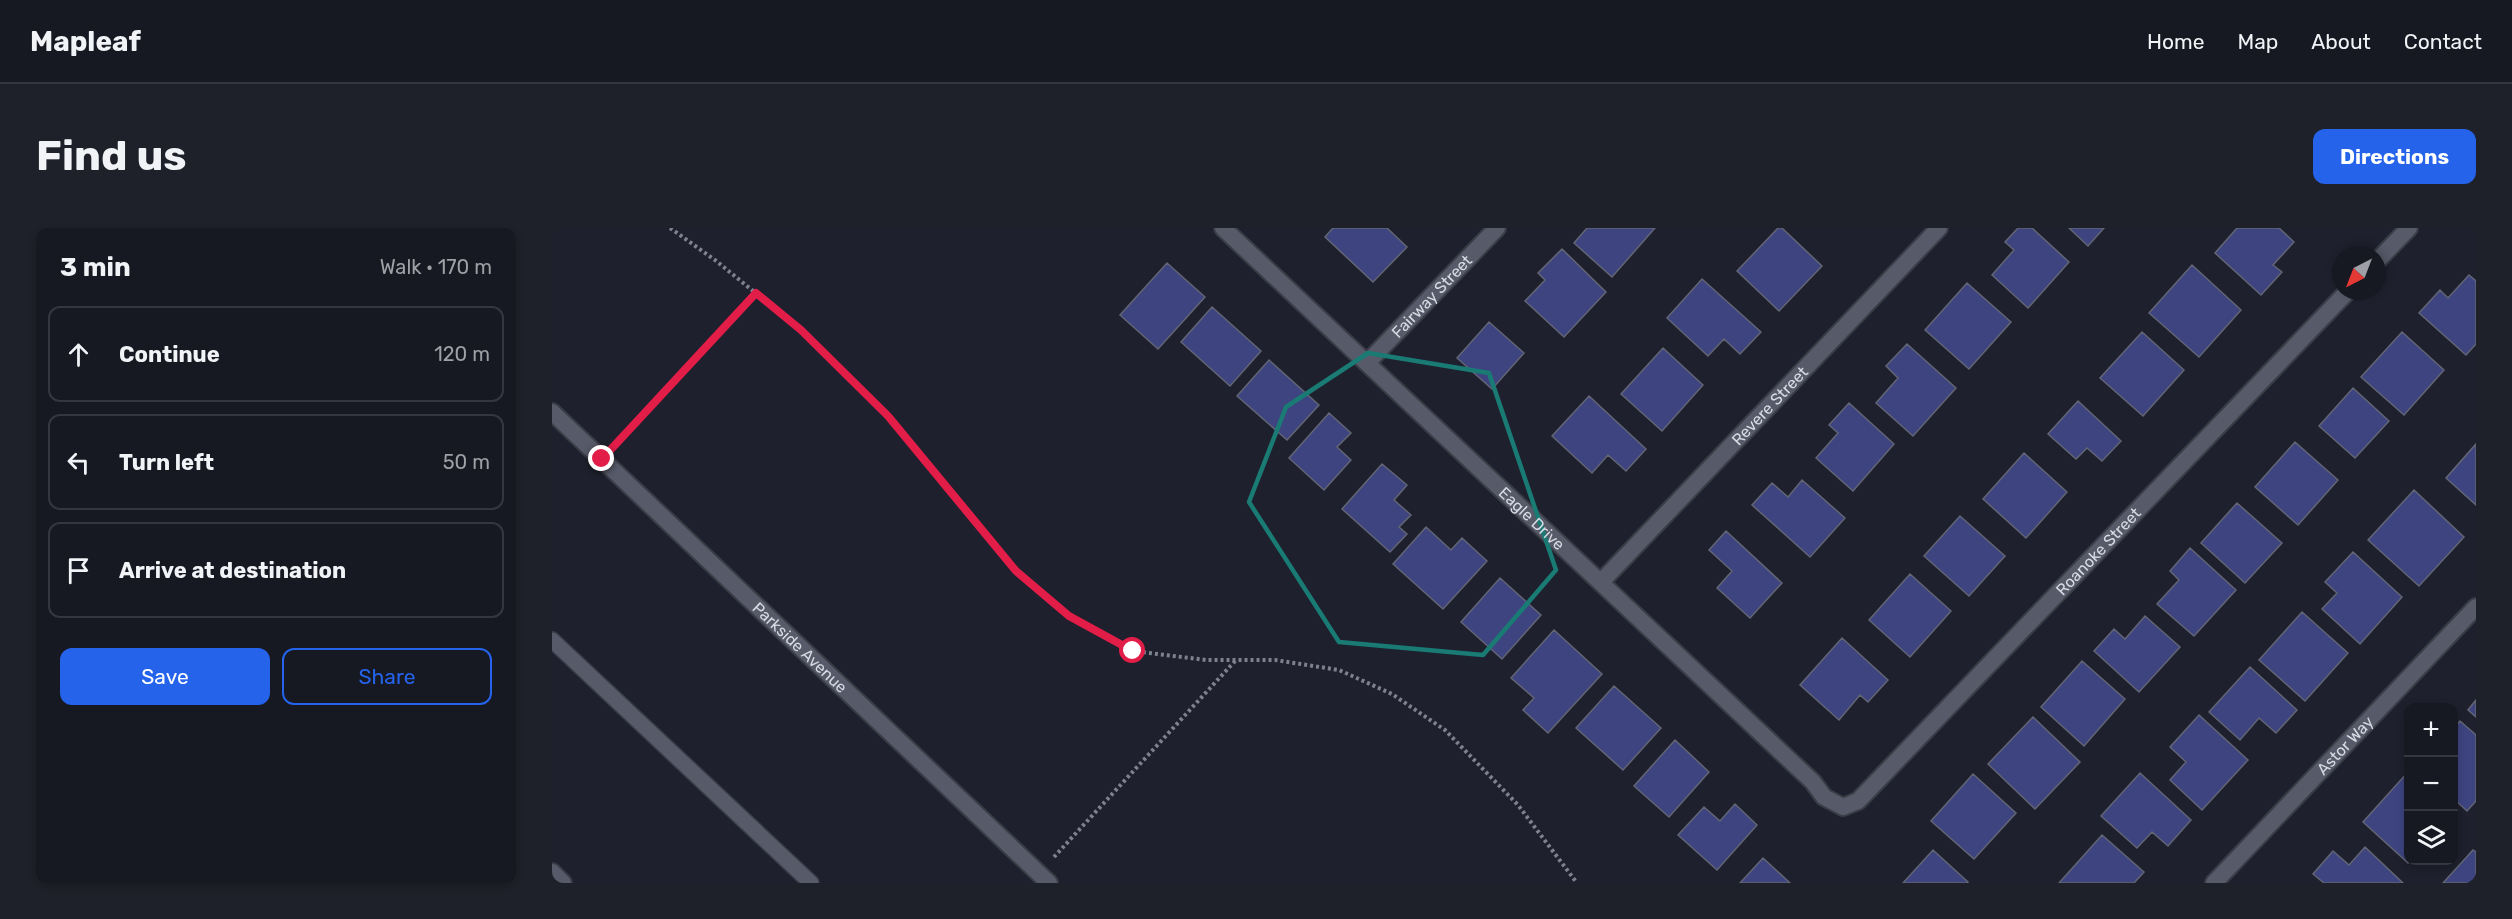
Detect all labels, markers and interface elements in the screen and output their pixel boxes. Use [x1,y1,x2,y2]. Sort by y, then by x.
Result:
text: Mapleaf [30,25,141,58]
text: Home [2147,29,2204,54]
text: Map [2237,29,2278,54]
text: About [2311,29,2371,54]
text: Contact [2404,29,2482,54]
button: Directions [2313,129,2476,184]
text: Find us [36,131,187,181]
north arrow [2332,246,2386,300]
street label: Fairway Street [1387,251,1476,341]
text: 3 min [60,252,131,283]
text: Walk · 170 m [380,255,492,279]
icon: ahead [62,338,95,371]
text: Continue [119,341,220,368]
text: 120 m [434,342,490,366]
street label: Revere Street [1727,362,1812,449]
route end [588,445,614,471]
icon: left [62,446,95,479]
text: Turn left [119,449,214,476]
text: 50 m [443,450,490,474]
street label: Eagle Drive [1495,483,1569,554]
street label: Roanoke Street [2052,503,2145,599]
icon: arrive [62,554,95,587]
text: Arrive at destination [119,557,346,584]
street label: Parkside Avenue [749,598,852,697]
route start [1119,637,1145,663]
button: Save [60,648,270,705]
button: Share [282,648,492,705]
map controls [2404,703,2458,865]
button: + [2404,703,2458,757]
street label: Astor Way [2313,712,2377,778]
button: − [2404,757,2458,811]
button: layers [2404,811,2458,865]

